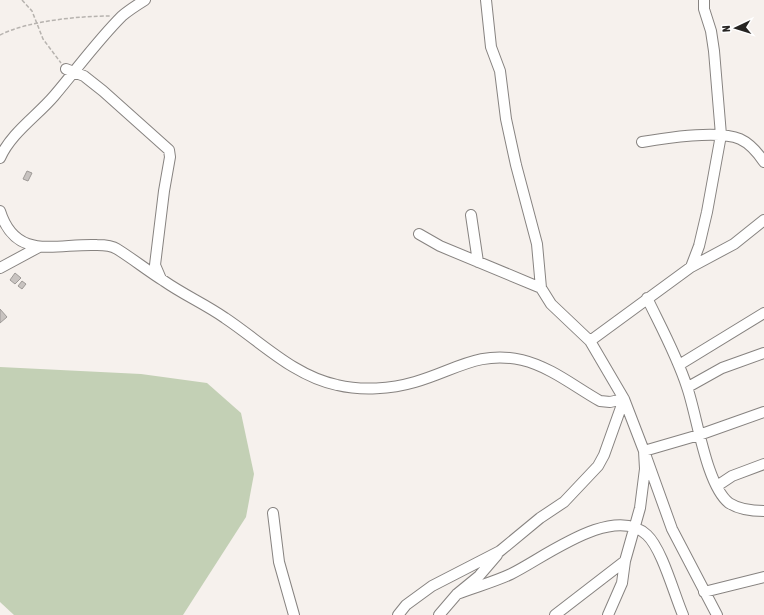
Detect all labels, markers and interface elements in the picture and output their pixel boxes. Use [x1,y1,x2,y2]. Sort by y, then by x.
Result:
north arrow [716,8,756,48]
text: N [720,25,732,32]

